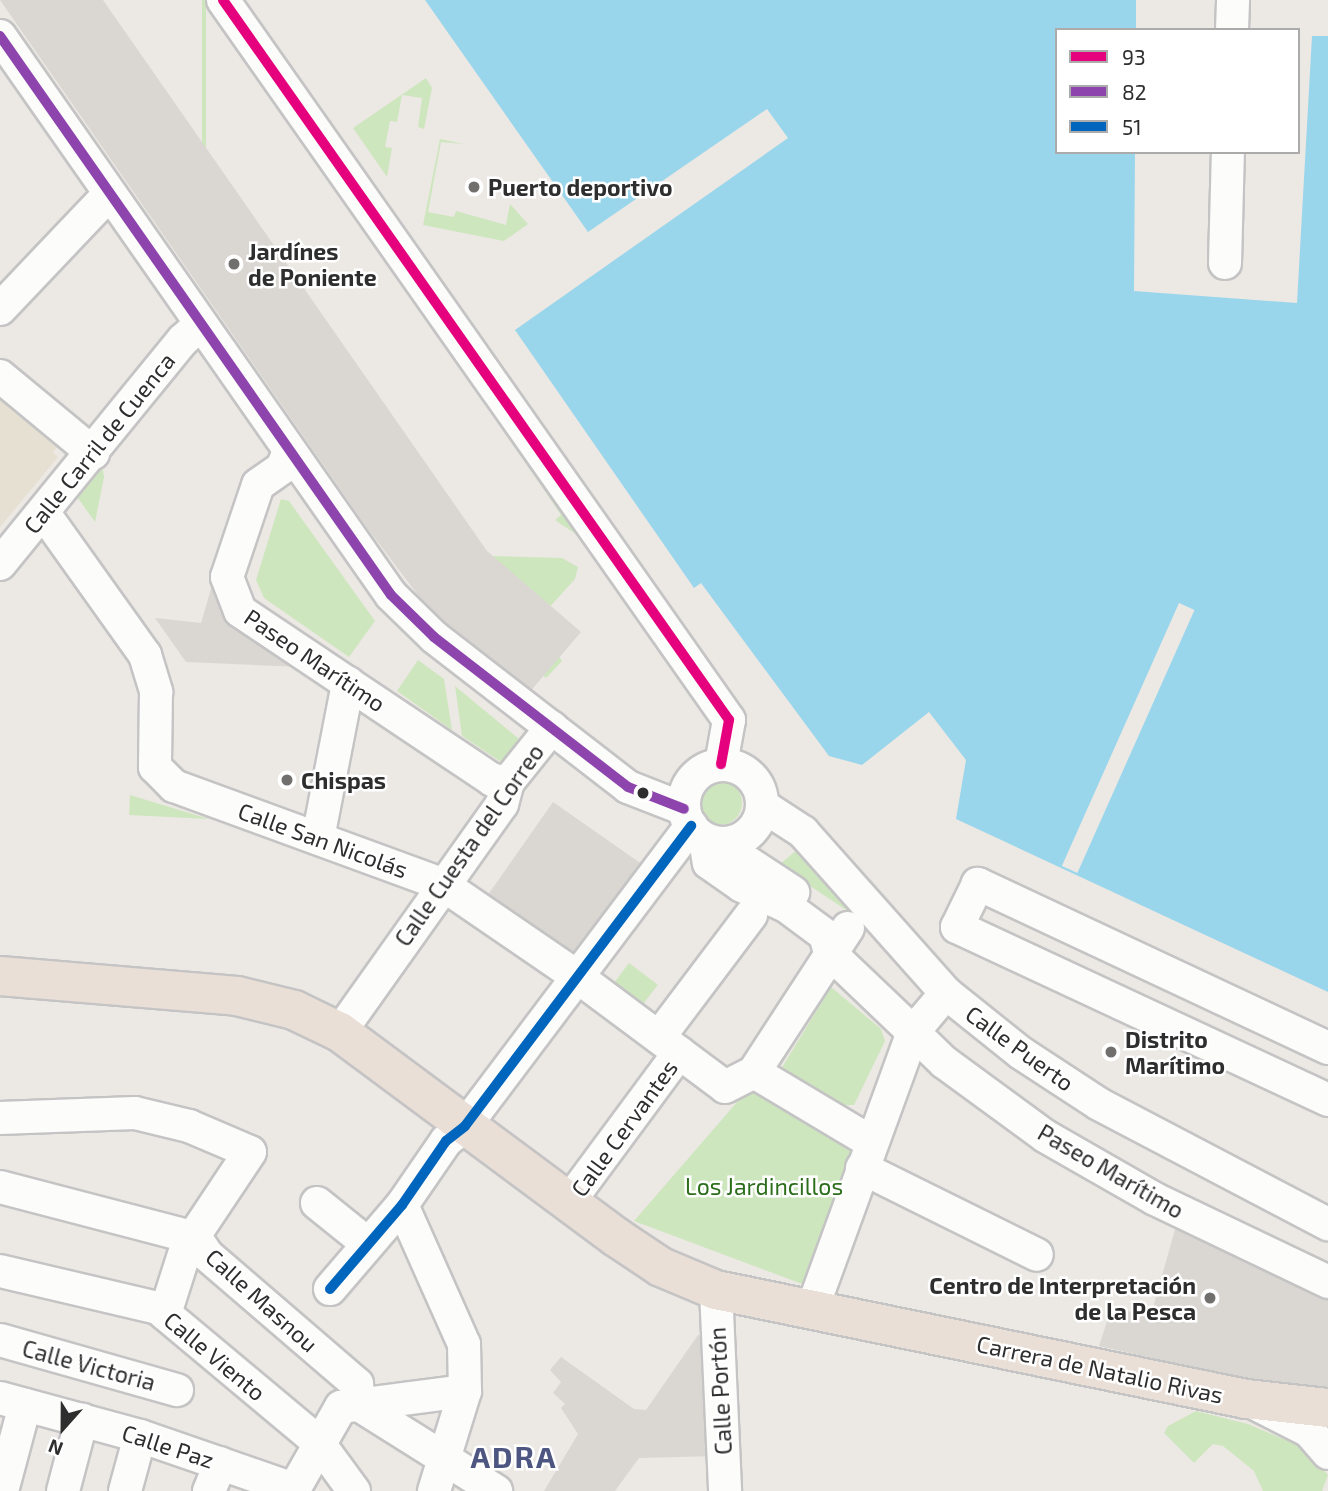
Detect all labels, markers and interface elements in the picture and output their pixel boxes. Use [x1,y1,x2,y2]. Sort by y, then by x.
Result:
legend [1055,28,1300,154]
text: 93 [1122,44,1146,69]
text: 82 [1122,79,1147,104]
text: 51 [1122,114,1142,139]
place label: Puerto deportivo [488,173,673,201]
marker: Puerto deportivo [466,179,482,195]
place label: Jardínes de Poniente [248,237,377,291]
marker: Jardínes de Poniente [226,256,242,272]
street label: Calle Carril de Cuenca [17,347,181,539]
street label: Paseo Marítimo [239,603,391,717]
street label: Calle Cuesta del Correo [389,738,549,952]
place label: Chispas [301,766,386,794]
marker: Chispas [279,772,295,788]
unlabelled marker [636,786,650,800]
street label: Calle San Nicolás [235,797,411,883]
street label: Calle Puerto [961,1000,1079,1096]
place label: Distrito Marítimo [1125,1025,1225,1079]
marker: Distrito Marítimo [1103,1044,1119,1060]
street label: Calle Cervantes [565,1054,683,1202]
street label: Paseo Marítimo [1033,1118,1189,1224]
park label: Los Jardincillos [685,1172,843,1200]
street label: Calle Masnou [200,1243,324,1357]
place label: Centro de Interpretación de la Pesca [929,1271,1196,1325]
marker: Centro de Interpretación de la Pesca [1202,1290,1218,1306]
street label: Calle Viento [159,1306,271,1406]
street label: Calle Portón [703,1326,737,1456]
street label: Carrera de Natalio Rivas [974,1329,1226,1409]
street label: Calle Victoria [19,1334,159,1396]
north arrow [28,1393,98,1463]
street label: Calle Paz [119,1418,217,1474]
text: N [45,1435,66,1461]
district label: ADRA [471,1438,557,1474]

